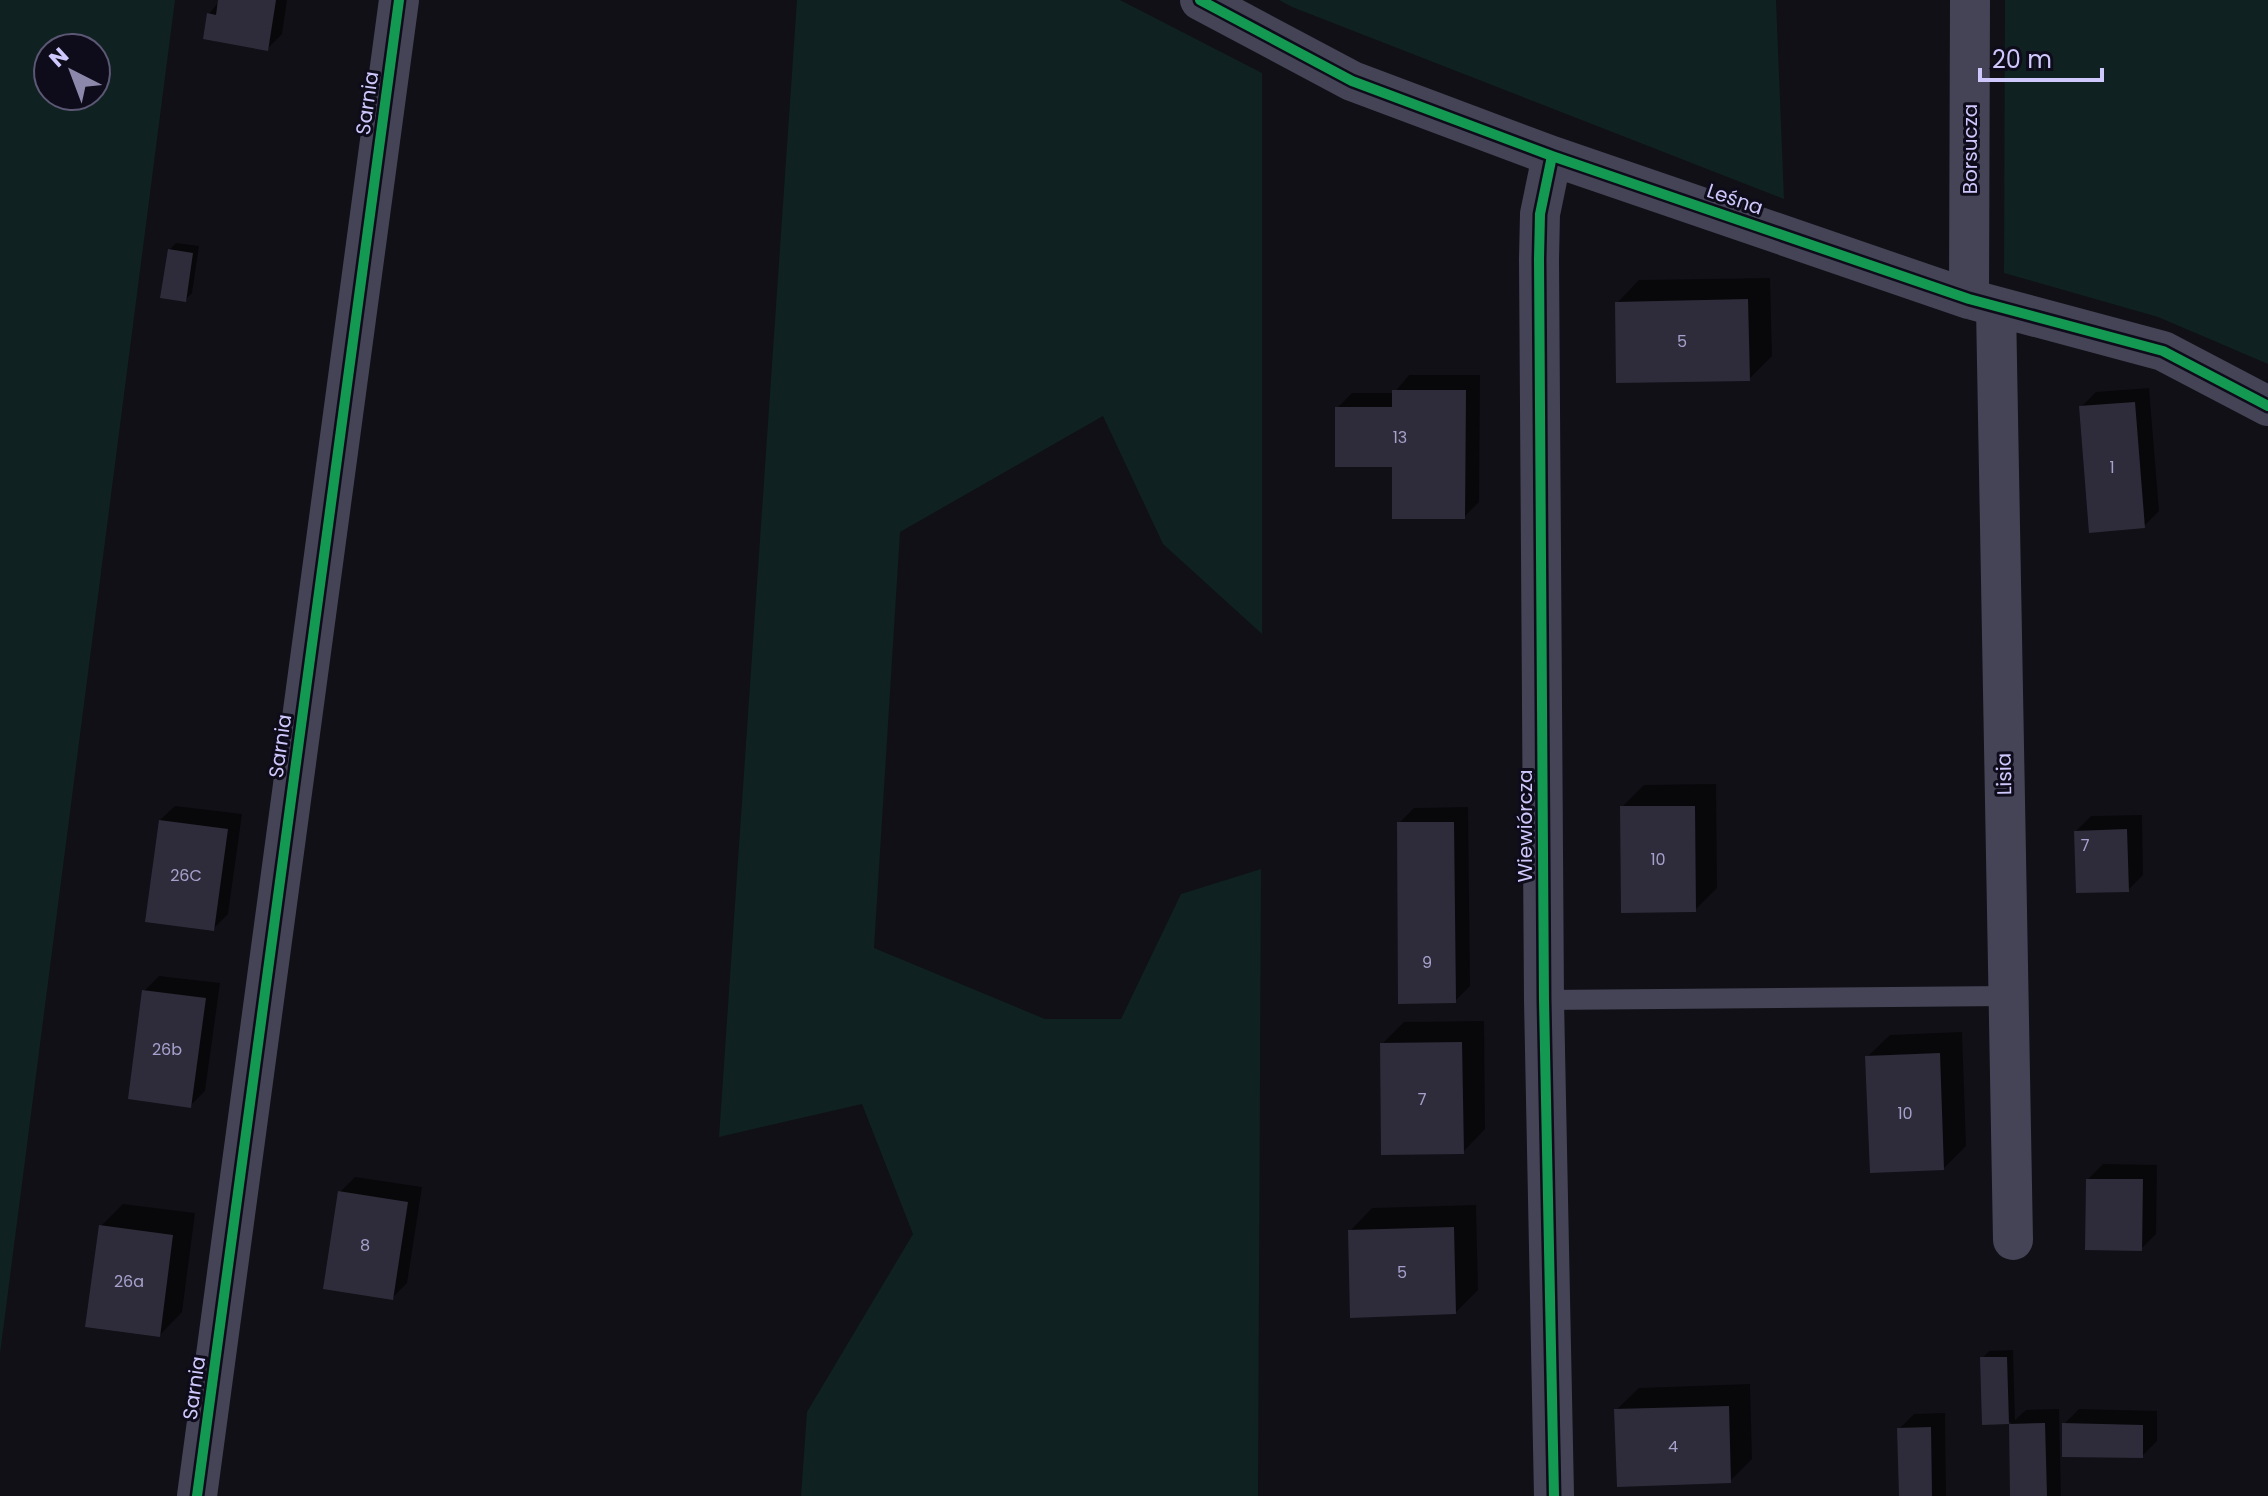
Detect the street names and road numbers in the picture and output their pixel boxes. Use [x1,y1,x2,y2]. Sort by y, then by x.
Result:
street label: Sarnia [349,69,385,137]
street label: Borsucza [1956,104,1984,194]
street label: Leśna [1703,176,1767,222]
street label: Sarnia [262,712,298,780]
street label: Lisia [1990,753,2018,795]
street label: Wiewiórcza [1511,769,1539,883]
street label: Sarnia [176,1354,212,1422]

